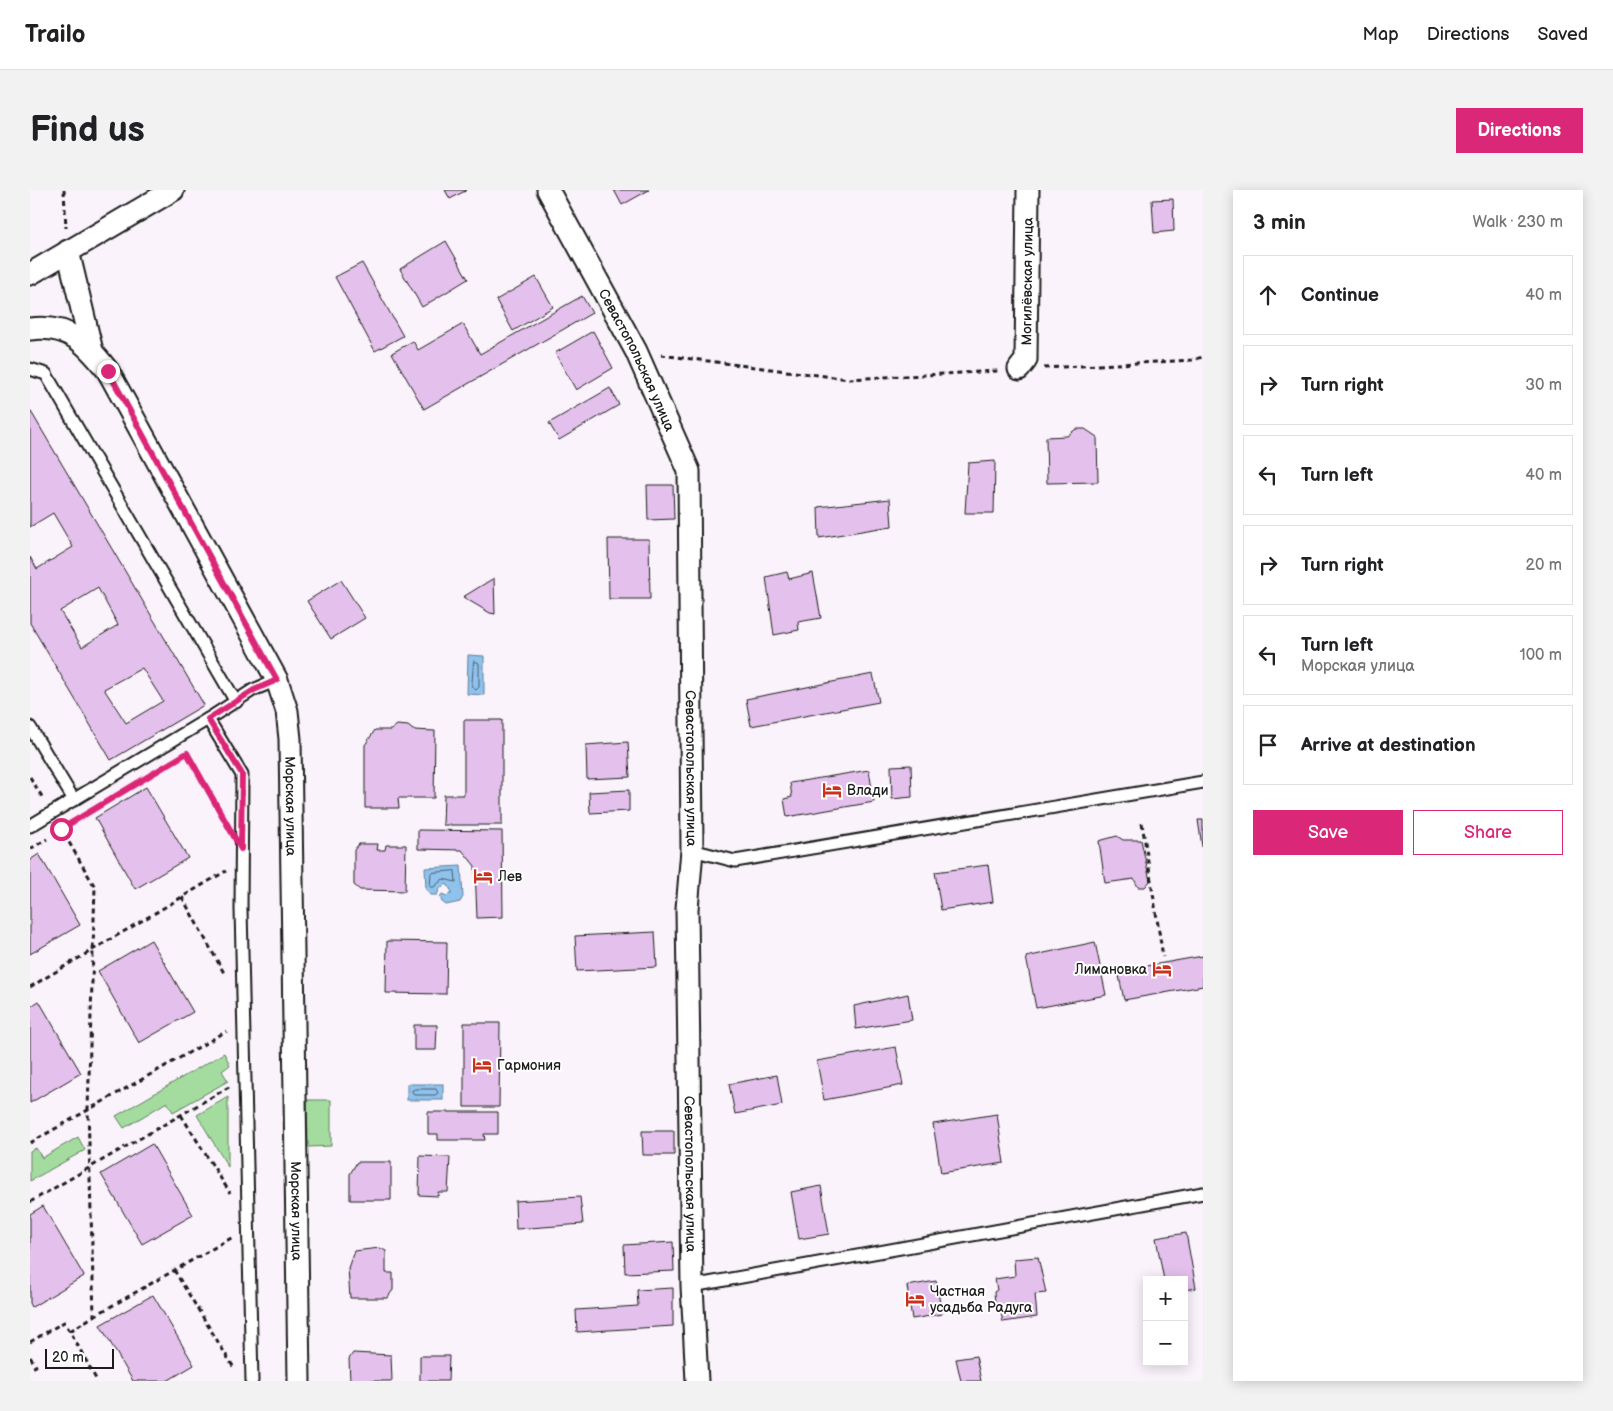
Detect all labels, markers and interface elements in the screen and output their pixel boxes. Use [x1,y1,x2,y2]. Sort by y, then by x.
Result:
text: Trailo [25,20,85,49]
text: Map [1363,24,1399,45]
text: Directions [1427,24,1509,45]
text: Saved [1537,24,1588,45]
button: Directions [1456,108,1583,153]
text: Find us [30,109,145,152]
text: 3 min [1253,210,1306,235]
text: Walk · 230 m [1473,213,1563,232]
street label: Могилёвская улица [1018,217,1036,346]
icon: ahead [1254,281,1282,309]
text: Continue [1301,284,1379,307]
street label: Севастопольская улица [595,286,679,434]
text: 40 m [1525,286,1562,305]
route end [97,360,120,383]
icon: right [1254,371,1282,399]
text: Turn right [1301,374,1384,397]
text: 30 m [1525,376,1562,395]
icon: left [1254,461,1282,489]
text: Turn left [1301,464,1373,487]
text: 40 m [1525,466,1562,485]
icon: right [1254,551,1282,579]
text: Turn right [1301,554,1384,577]
text: 20 m [1526,556,1562,575]
text: Turn left [1301,634,1373,657]
icon: left [1254,641,1282,669]
text: 100 m [1519,646,1562,665]
text: Морская улица [1301,657,1415,676]
street label: Севастопольская улица [682,690,700,847]
icon: arrive [1254,731,1282,759]
text: Arrive at destination [1301,734,1476,757]
street label: Морская улица [282,756,300,857]
hotel icon: Влади [821,779,843,801]
place label: Влади [847,782,888,799]
button: Save [1253,810,1403,855]
button: Share [1413,810,1563,855]
route start [50,818,73,841]
hotel icon: Лев [472,865,494,887]
place label: Лев [497,868,523,885]
hotel icon: Лимановка [1151,958,1173,980]
place label: Лимановка [1074,961,1148,978]
hotel icon: Гармония [471,1054,493,1076]
place label: Гармония [497,1057,561,1074]
street label: Севастопольская улица [681,1096,700,1253]
street label: Морская улица [287,1161,306,1262]
map controls [1143,1276,1188,1366]
button: + [1143,1276,1188,1321]
place label: Частная усадьба Радуга [930,1283,1033,1316]
hotel icon: Частная усадьба Радуга [904,1288,926,1310]
button: − [1143,1321,1188,1366]
scale bar [45,1346,114,1369]
text: 20 m [52,1349,84,1366]

